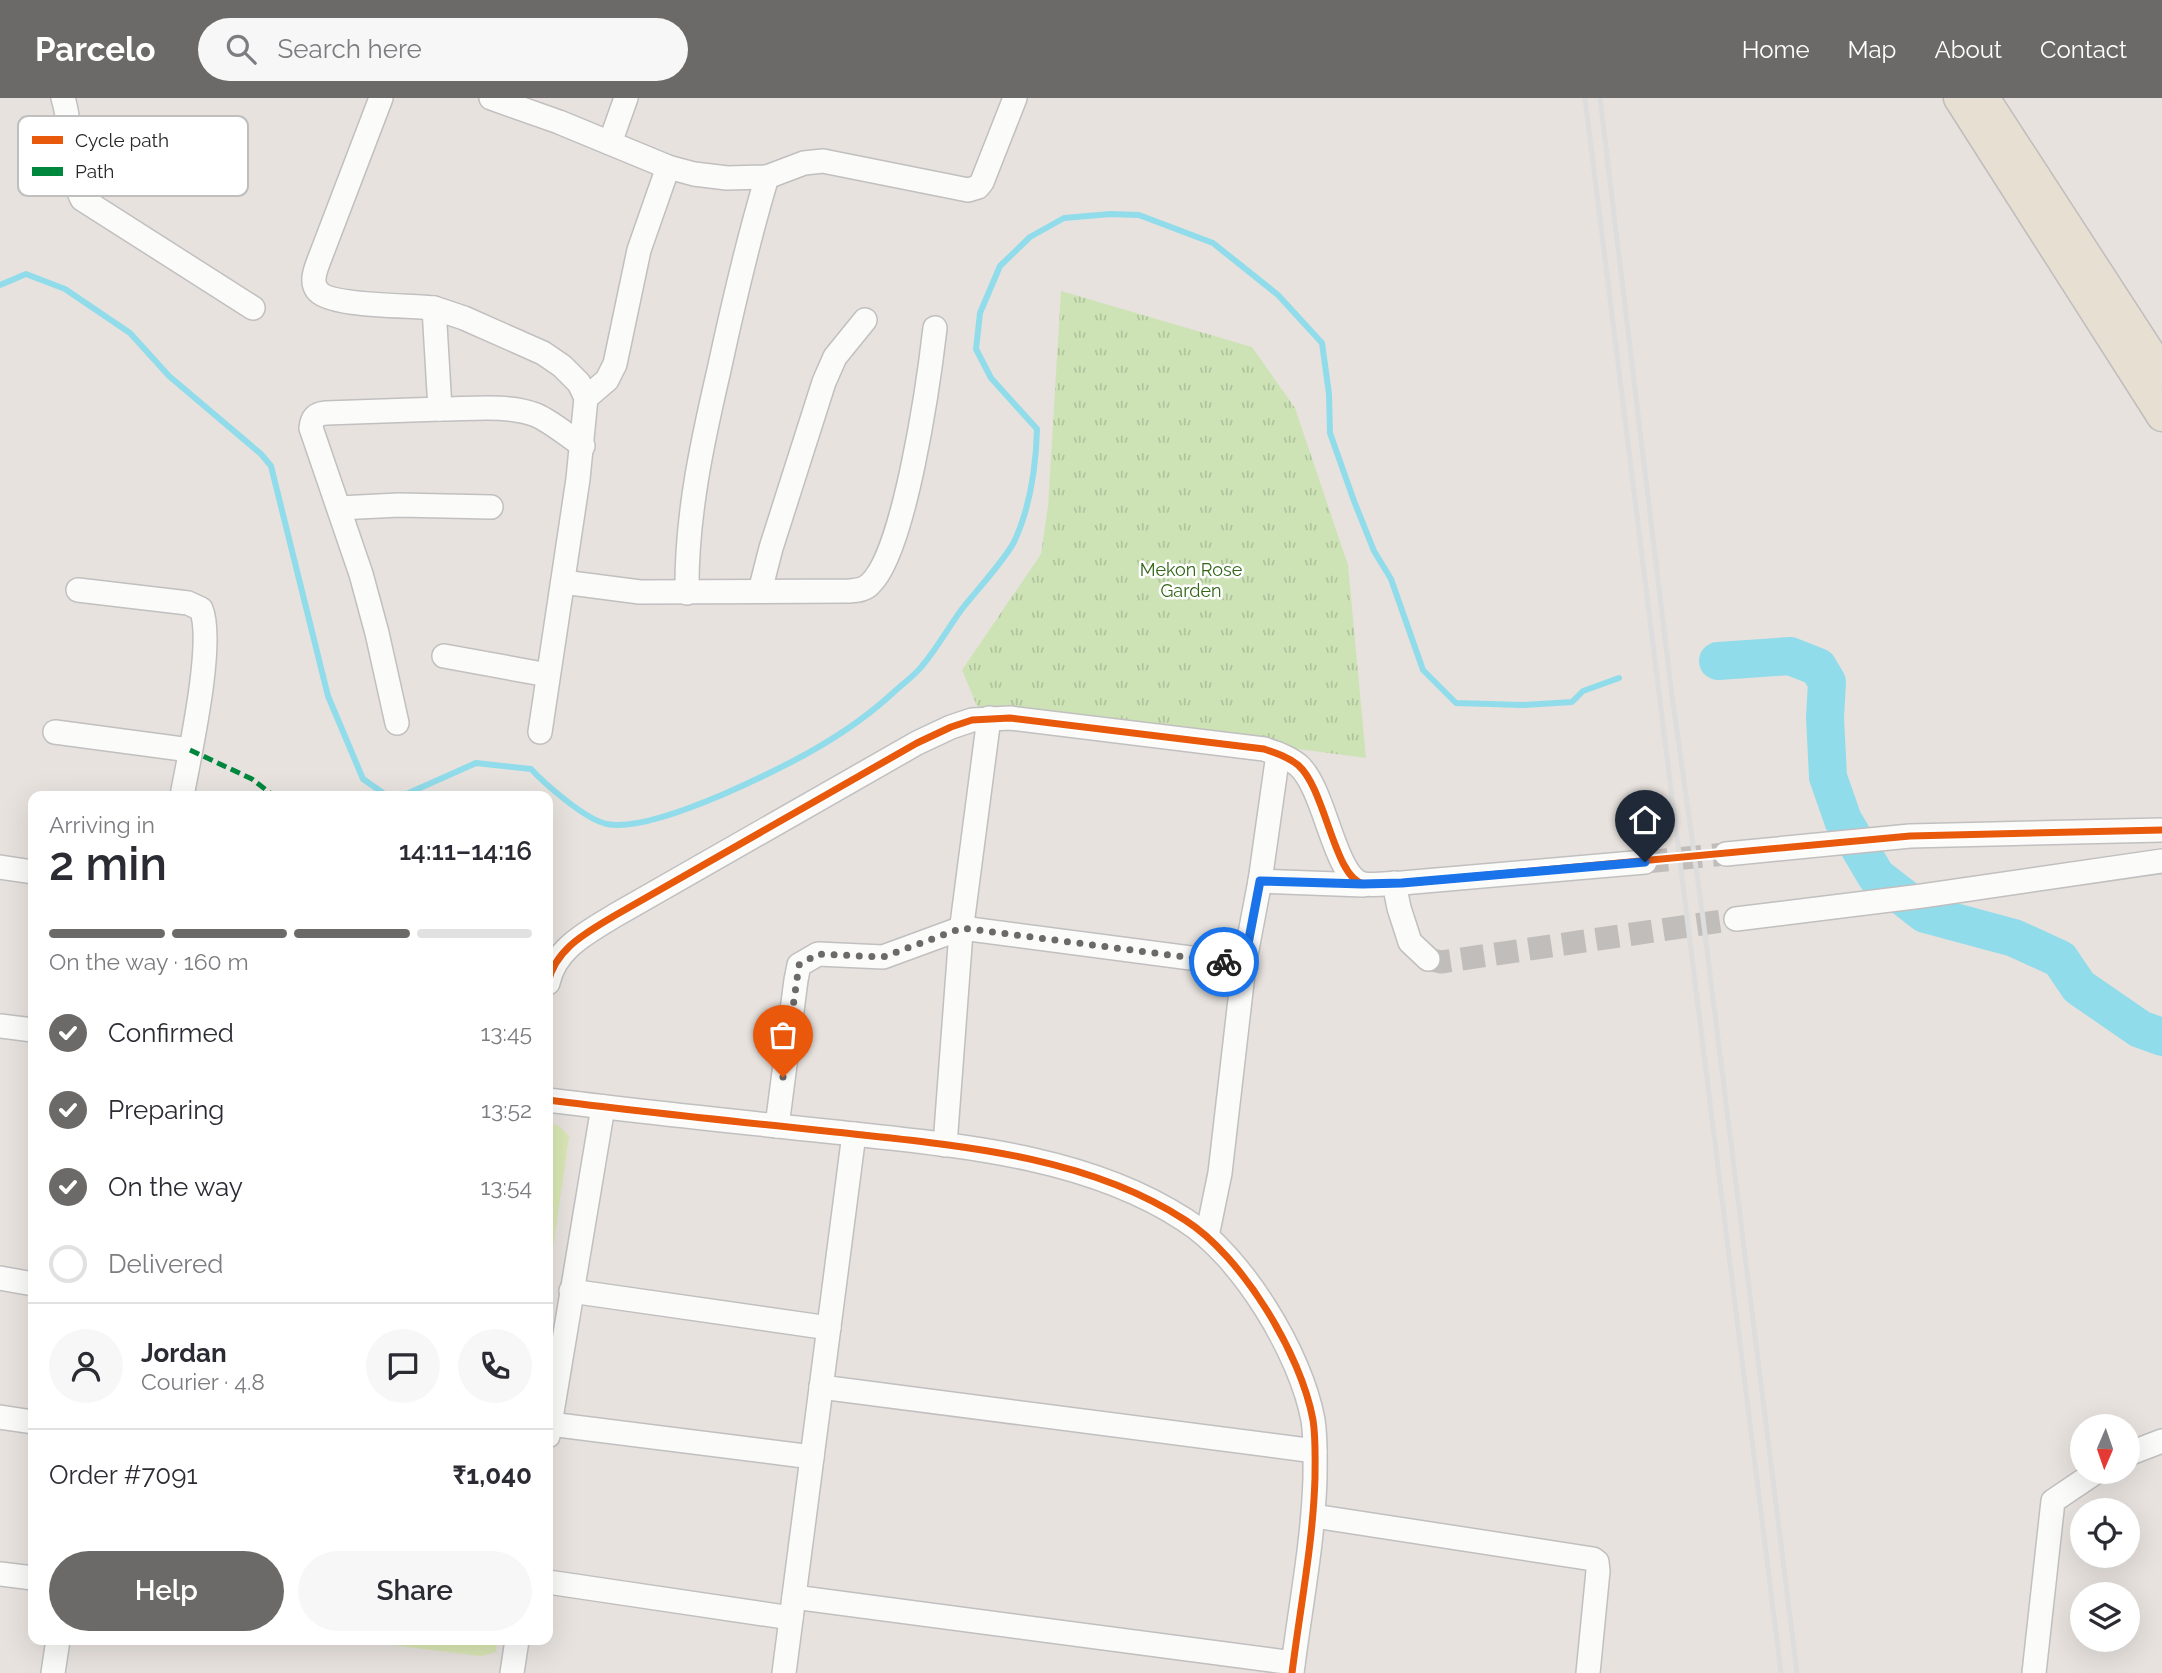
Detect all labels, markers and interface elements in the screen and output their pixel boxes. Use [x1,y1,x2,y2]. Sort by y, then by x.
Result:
search box [198,18,688,81]
text: Parcelo [35,30,156,69]
icon: search [222,30,260,68]
text: Search here [278,34,422,64]
text: Home [1742,35,1810,64]
text: Map [1848,35,1896,64]
text: About [1934,35,2002,64]
text: Contact [2040,35,2127,64]
legend [18,116,248,196]
text: Cycle path [75,129,169,151]
text: Path [75,160,114,182]
park label: Mekon Rose Garden [1140,559,1243,601]
pin [1615,790,1675,862]
icon: home [1626,801,1664,839]
text: Arriving in [49,811,155,838]
text: 14:11–14:16 [399,836,532,866]
text: 2 min [49,837,167,891]
courier [1189,927,1259,997]
icon: bike [1205,943,1243,981]
text: On the way · 160 m [49,948,249,975]
pin [753,1005,813,1077]
icon: check [49,1014,87,1052]
icon: bag [764,1016,802,1054]
text: Confirmed [108,1018,234,1048]
text: 13:45 [480,1019,532,1046]
icon: check [49,1091,87,1129]
text: Preparing [108,1095,224,1125]
text: 13:52 [481,1096,532,1123]
icon: check [49,1168,87,1206]
text: On the way [108,1172,243,1202]
text: 13:54 [480,1173,532,1200]
text: Delivered [108,1249,223,1279]
button: person [49,1329,123,1403]
button: chat [366,1329,440,1403]
button: phone [458,1329,532,1403]
text: Jordan [141,1338,227,1368]
text: Courier · 4.8 [141,1368,265,1395]
north arrow [2070,1414,2140,1484]
map controls [2070,1414,2140,1652]
text: Order #7091 [49,1460,198,1490]
text: ₹1,040 [452,1460,532,1490]
button: locate [2070,1498,2140,1568]
button: Help [49,1551,284,1631]
button: Share [298,1551,532,1631]
button: layers [2070,1582,2140,1652]

